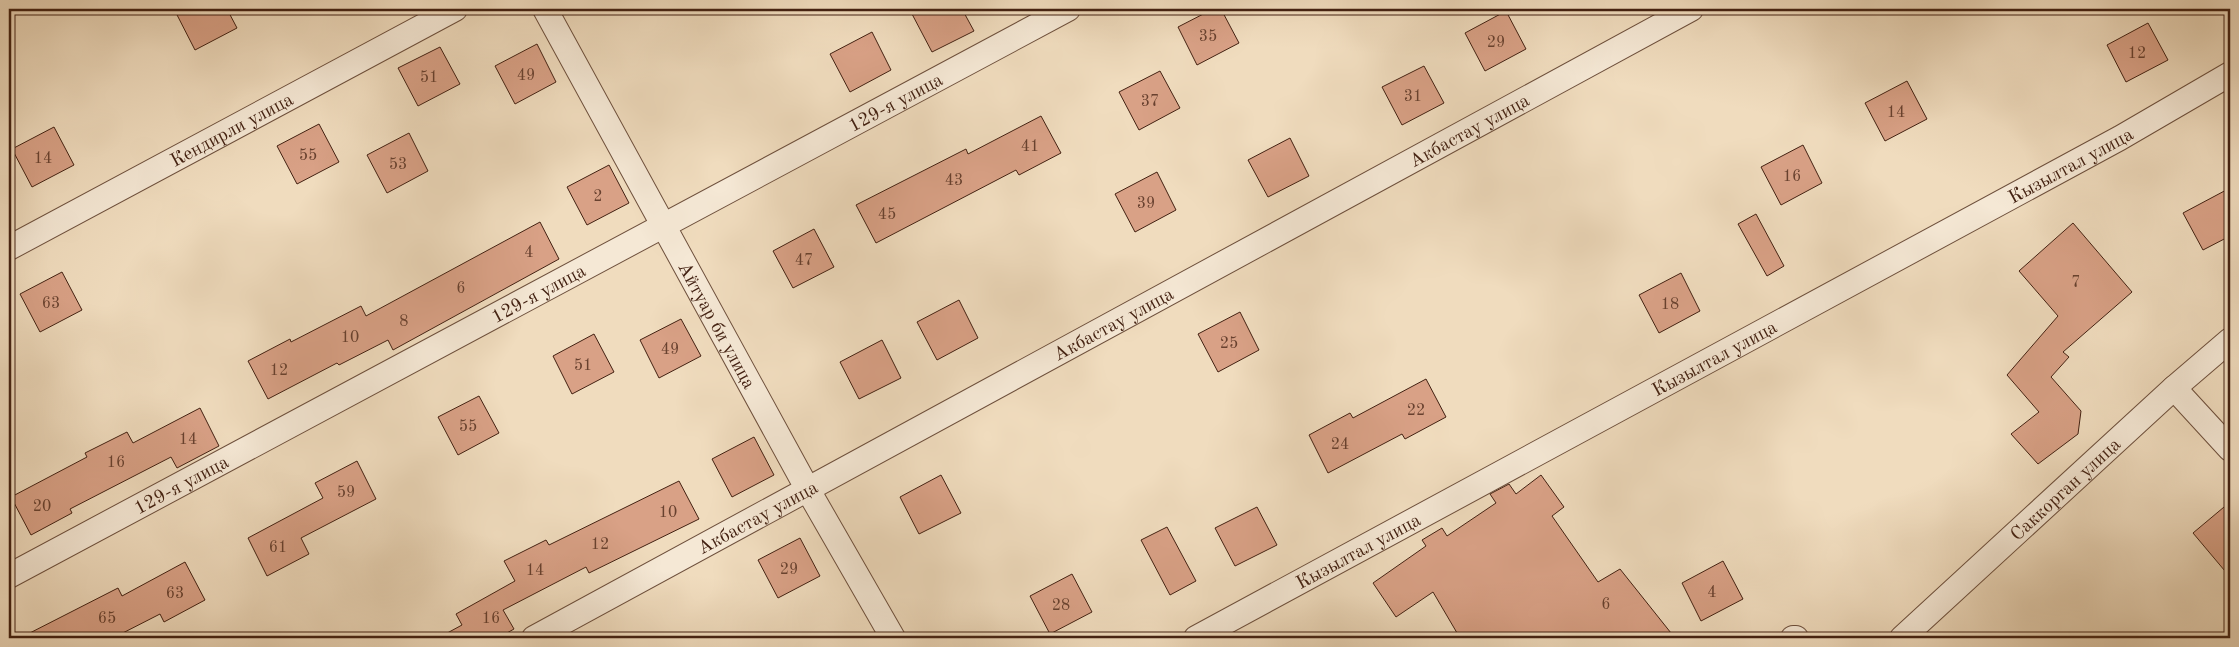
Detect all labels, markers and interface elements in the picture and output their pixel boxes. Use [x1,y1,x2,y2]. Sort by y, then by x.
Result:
house number: 35 [1199,29,1217,45]
house number: 29 [1487,35,1505,51]
house number: 12 [2128,46,2146,62]
house number: 49 [517,68,535,84]
house number: 51 [420,70,438,86]
street label: 129-я улица [846,71,947,137]
house number: 31 [1404,89,1422,105]
street label: Кендирли улица [168,90,297,172]
street label: Акбастау улица [1407,91,1534,172]
house number: 37 [1141,94,1159,110]
house number: 14 [1887,105,1905,121]
street label: Кызылтал улица [2006,125,2138,208]
house number: 41 [1021,139,1039,155]
house number: 55 [299,148,317,164]
house number: 14 [34,151,52,167]
house number: 53 [389,157,407,173]
house number: 16 [1783,169,1801,185]
house number: 43 [945,173,963,189]
house number: 2 [593,189,603,205]
house number: 39 [1137,196,1155,212]
house number: 45 [878,207,896,223]
house number: 4 [524,245,534,261]
house number: 47 [795,253,813,269]
street label: Айтуар би улица [673,259,758,393]
street label: 129-я улица [489,262,590,328]
house number: 7 [2071,275,2081,291]
house number: 6 [456,281,466,297]
street label: Акбастау улица [1051,285,1178,366]
house number: 63 [42,296,60,312]
house number: 18 [1661,297,1679,313]
house number: 8 [399,314,409,330]
street label: Кызылтал улица [1650,318,1781,401]
house number: 10 [341,330,359,346]
house number: 25 [1220,336,1238,352]
house number: 49 [661,342,679,358]
house number: 51 [574,358,592,374]
house number: 12 [270,363,288,379]
house number: 22 [1407,403,1425,419]
house number: 55 [459,419,477,435]
house number: 14 [179,432,197,448]
street label: Саккорган улица [2008,435,2126,545]
house number: 24 [1331,437,1349,453]
street label: 129-я улица [132,453,233,519]
house number: 16 [107,455,125,471]
street label: Акбастау улица [695,478,822,559]
house number: 59 [337,485,355,501]
house number: 20 [33,499,51,515]
house number: 10 [659,505,677,521]
street label: Кызылтал улица [1294,511,1425,594]
house number: 12 [591,537,609,553]
house number: 61 [269,540,287,556]
house number: 29 [780,562,798,578]
house number: 14 [526,563,544,579]
house number: 4 [1707,585,1717,601]
house number: 63 [166,586,184,602]
house number: 6 [1601,597,1611,613]
house number: 28 [1052,598,1070,614]
house number: 65 [98,611,116,627]
house number: 16 [482,611,500,627]

